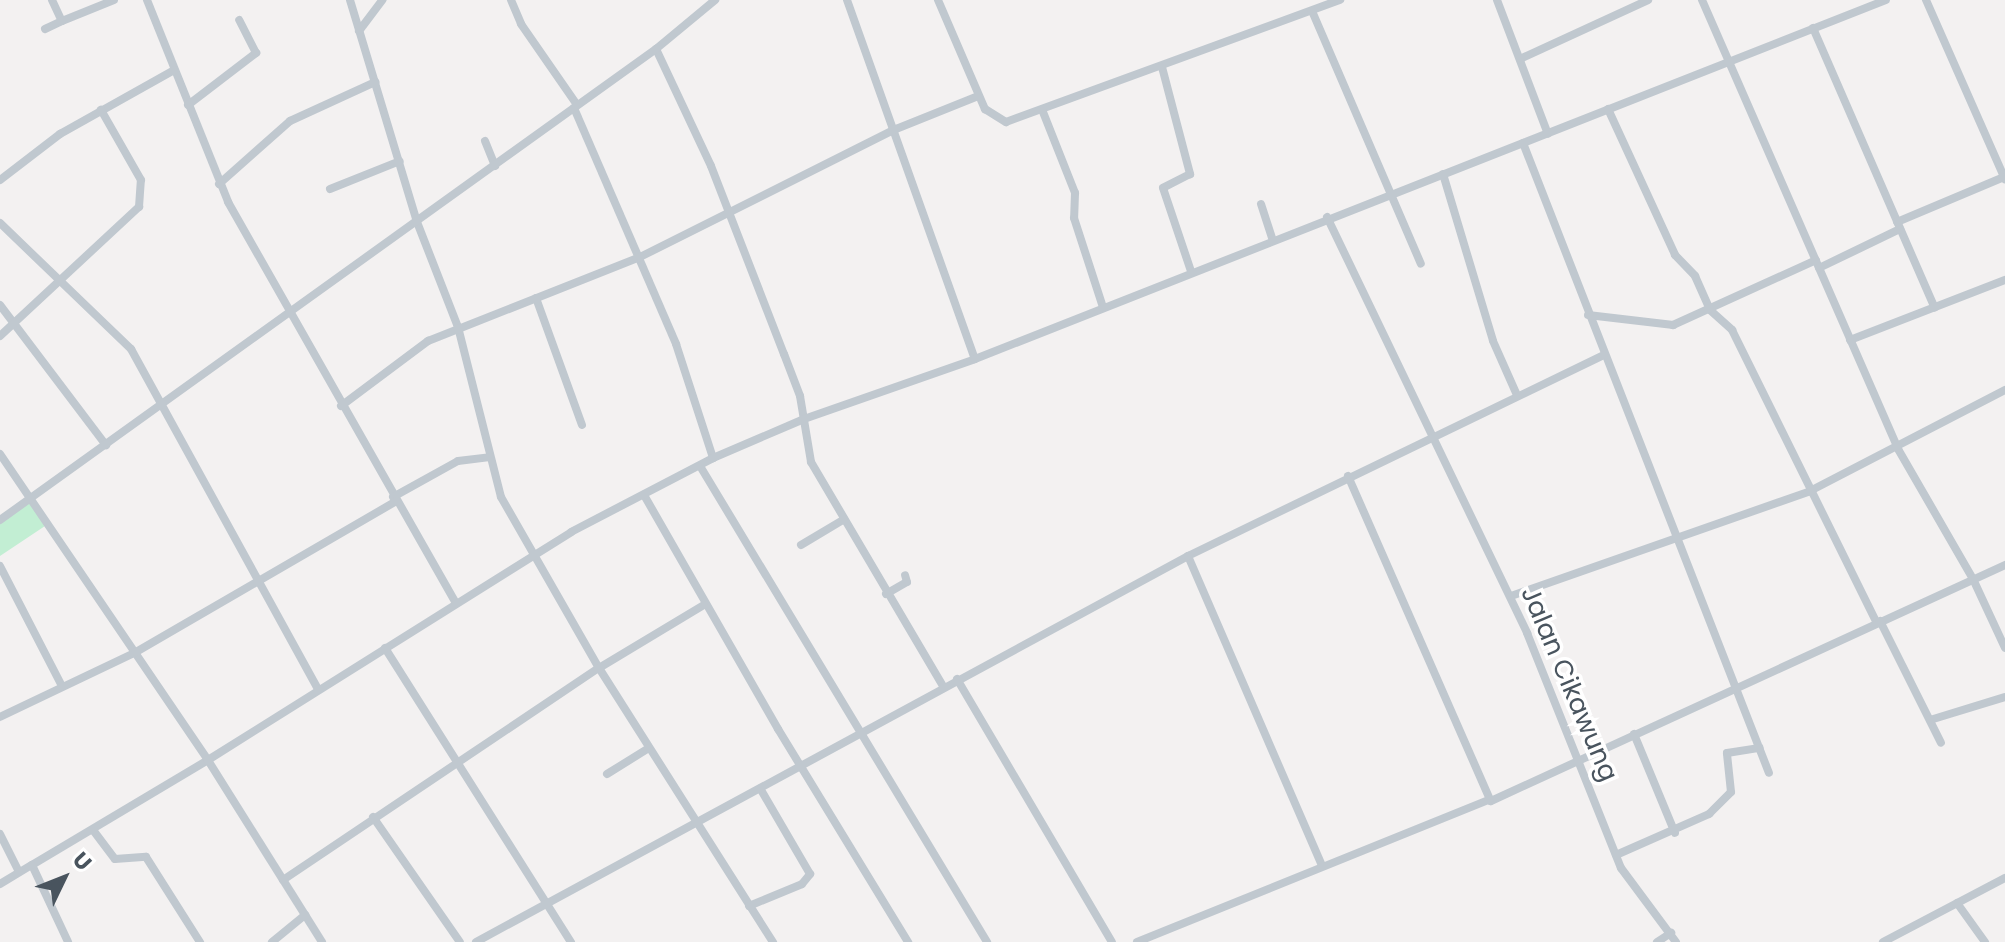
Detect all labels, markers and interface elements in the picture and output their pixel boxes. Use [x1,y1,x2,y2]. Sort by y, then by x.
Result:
street label: Jalan Cikawung [1514,582,1624,786]
north arrow [24,838,104,918]
text: U [65,845,99,878]

